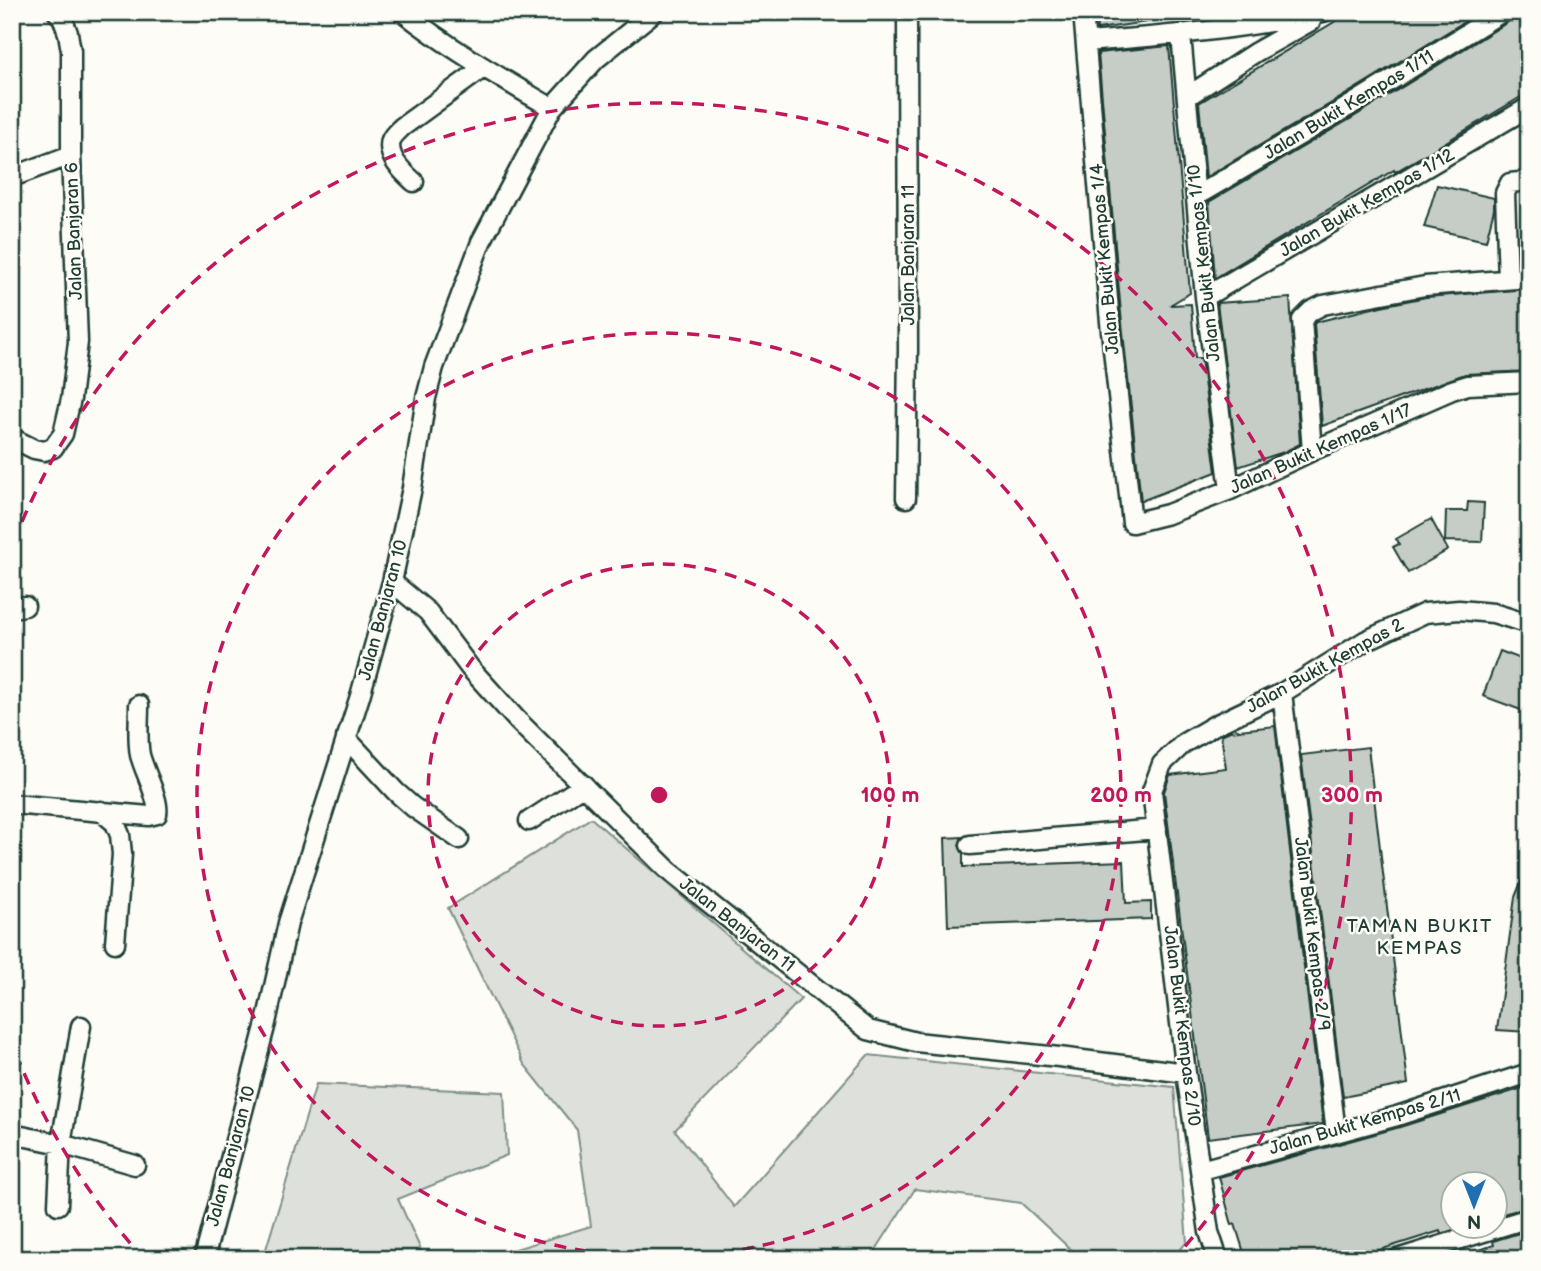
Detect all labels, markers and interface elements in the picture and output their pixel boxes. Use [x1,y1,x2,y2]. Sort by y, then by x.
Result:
street label: Jalan Bukit Kempas 1/11 [1260,46,1438,164]
street label: Jalan Bukit Kempas 1/12 [1276,144,1458,262]
street label: Jalan Banjaran 6 [61,162,87,300]
street label: Jalan Bukit Kempas 1/4 [1086,163,1124,355]
street label: Jalan Bukit Kempas 1/10 [1183,163,1225,363]
street label: Jalan Banjaran 11 [898,185,919,325]
street label: Jalan Bukit Kempas 1/17 [1227,399,1415,499]
street label: Jalan Banjaran 10 [354,538,412,682]
street label: Jalan Bukit Kempas 2 [1243,614,1407,718]
centre of rings [647,783,671,807]
text: 100 m [861,783,919,808]
text: 200 m [1090,783,1152,808]
text: 300 m [1321,783,1383,808]
street label: Jalan Bukit Kempas 2/9 [1290,836,1334,1032]
street label: Jalan Banjaran 11 [675,873,799,977]
district label: TAMAN BUKIT KEMPAS [1346,915,1494,960]
street label: Jalan Bukit Kempas 2/10 [1159,925,1205,1127]
street label: Jalan Banjaran 10 [202,1084,260,1228]
street label: Jalan Bukit Kempas 2/11 [1267,1085,1463,1159]
north arrow [1440,1170,1510,1240]
text: N [1467,1209,1481,1232]

